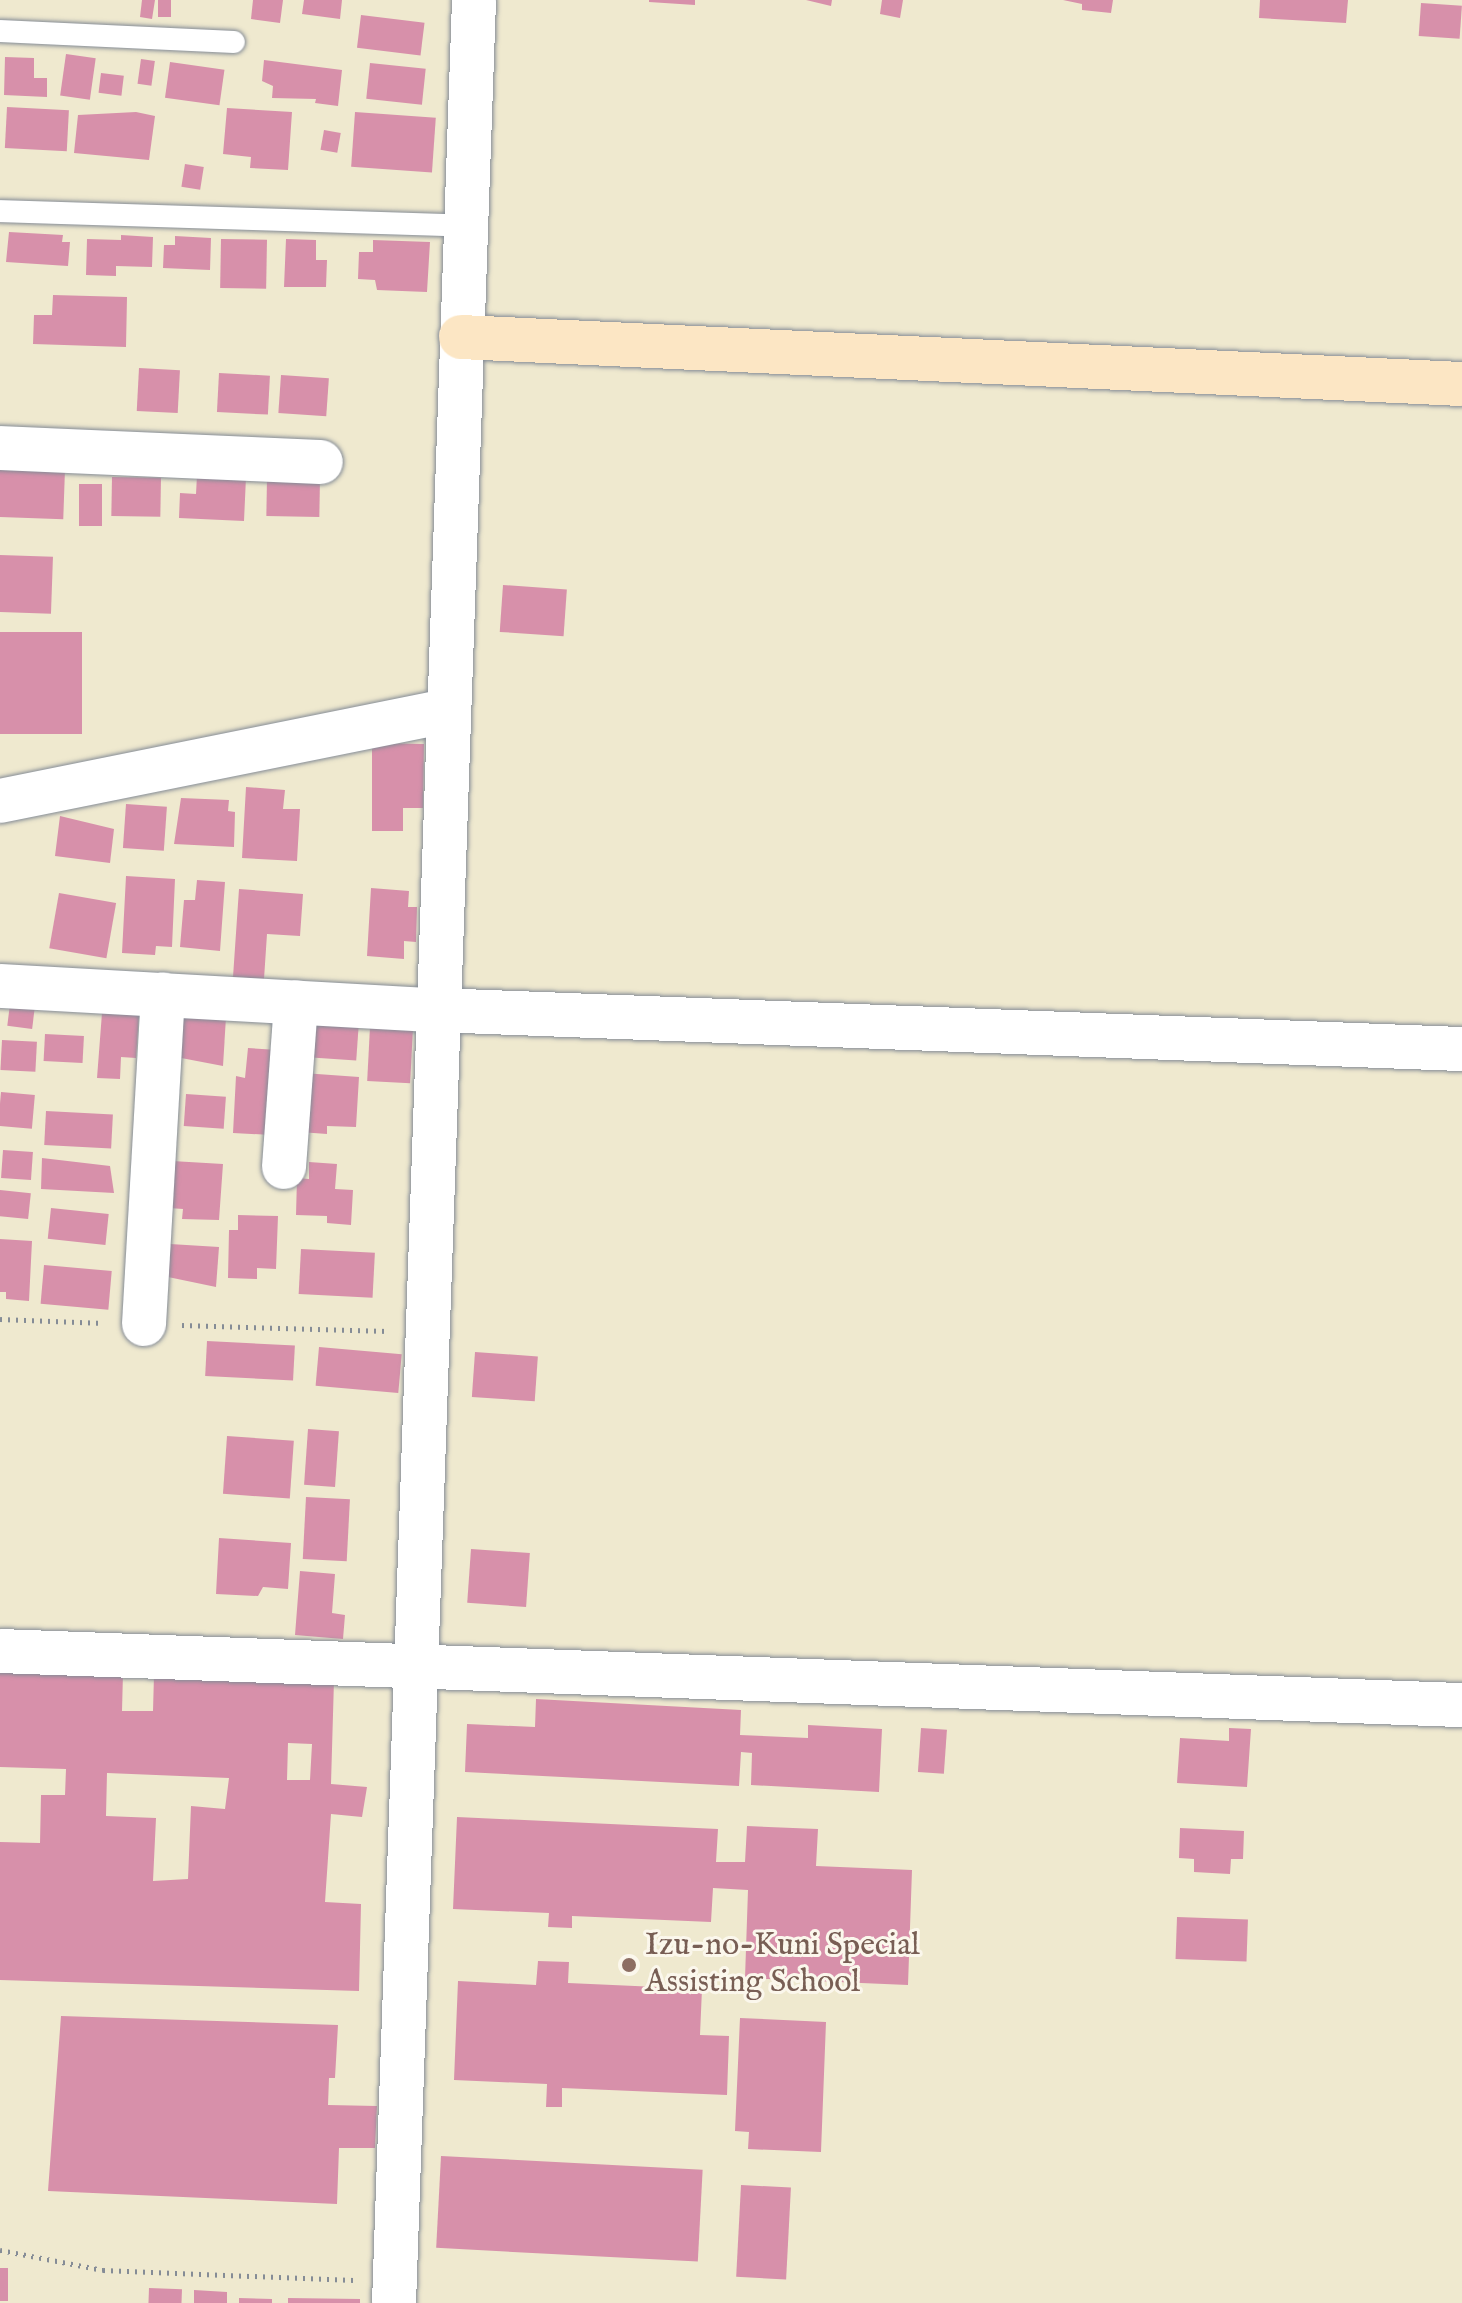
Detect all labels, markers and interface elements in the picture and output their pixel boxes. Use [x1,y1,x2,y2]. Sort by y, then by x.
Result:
place label: Izu-no-Kuni Special Assisting School [645,1928,920,2003]
marker: Izu-no-Kuni Special Assisting School [620,1956,638,1974]

